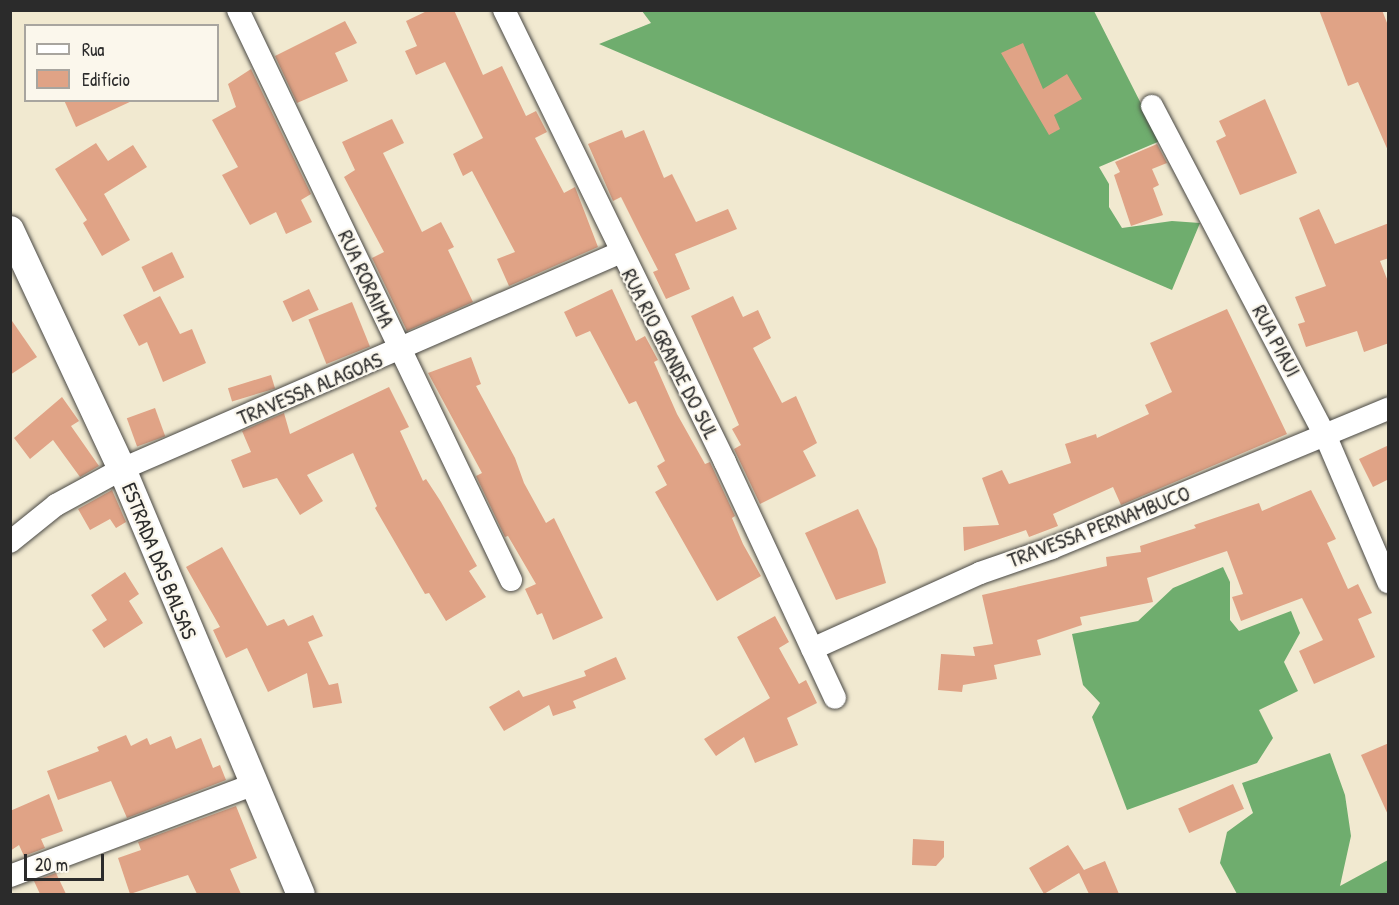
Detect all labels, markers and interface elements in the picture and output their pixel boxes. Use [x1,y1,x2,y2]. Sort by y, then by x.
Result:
legend [24,24,219,102]
text: Rua [82,37,104,62]
text: Edifício [82,67,130,92]
street label: RUA RORAIMA [332,226,400,332]
street label: RUA RIO GRANDE DO SUL [616,265,724,443]
street label: RUA PIAUI [1247,301,1305,381]
street label: TRAVESSA ALAGOAS [234,347,386,431]
street label: ESTRADA DAS BALSAS [116,479,202,643]
street label: TRAVESSA PERNAMBUCO [1004,481,1194,573]
scale bar [27,842,106,880]
text: 20 m [35,852,68,877]

